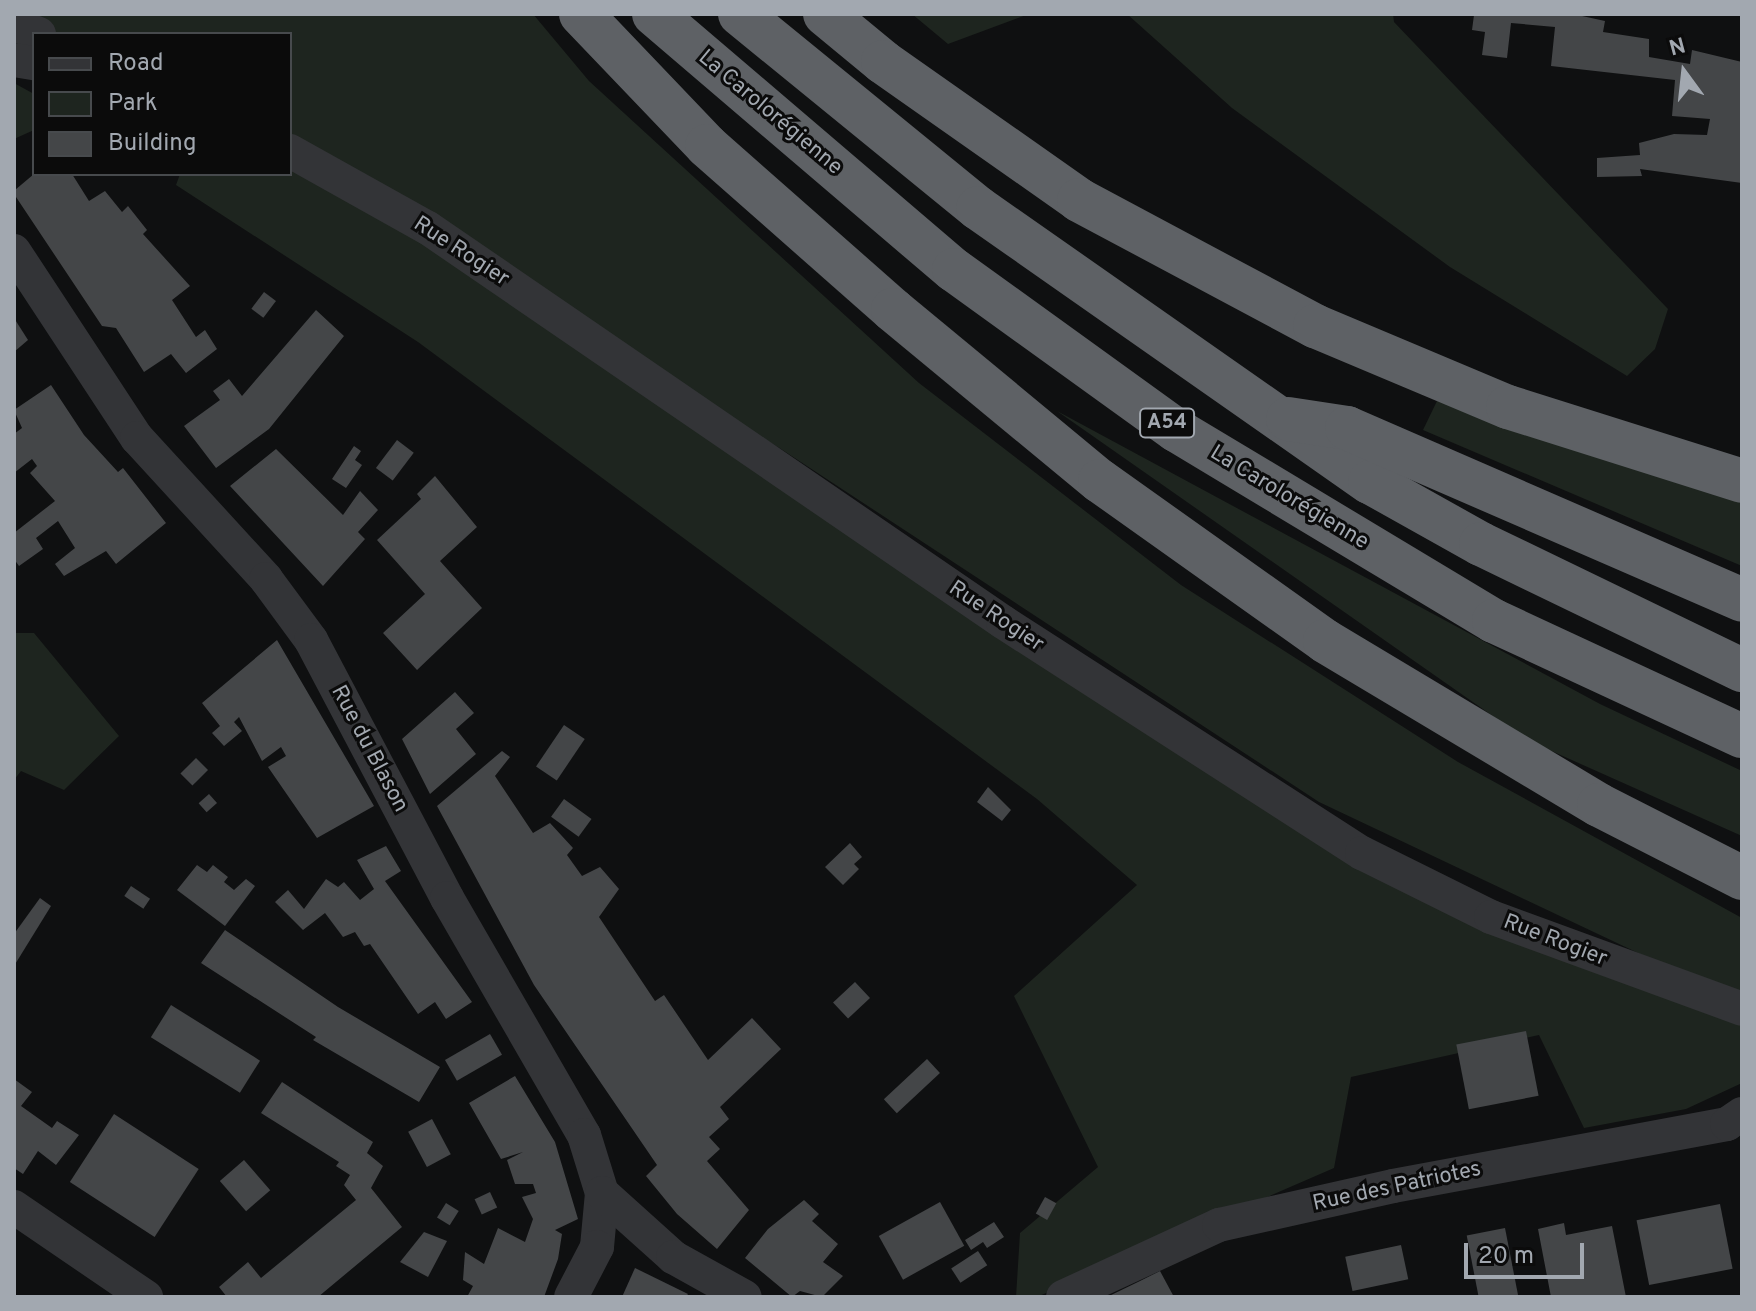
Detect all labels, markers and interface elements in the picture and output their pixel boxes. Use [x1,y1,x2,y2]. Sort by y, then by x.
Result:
legend [32,32,292,176]
north arrow [1644,32,1724,112]
text: N [1667,33,1689,63]
street label: La Carolorégienne [692,45,848,181]
text: Road [108,49,164,79]
text: Park [108,89,158,119]
text: Building [108,129,197,159]
street label: Rue Rogier [408,211,514,293]
road number: A54 [1139,407,1195,439]
street label: La Carolorégienne [1205,440,1373,556]
street label: Rue Rogier [943,576,1049,658]
street label: Rue du Blason [325,681,413,817]
street label: Rue Rogier [1499,909,1611,973]
street label: Rue des Patriotes [1310,1156,1484,1218]
scale bar [1468,1227,1588,1277]
text: 20 m [1478,1242,1534,1272]

